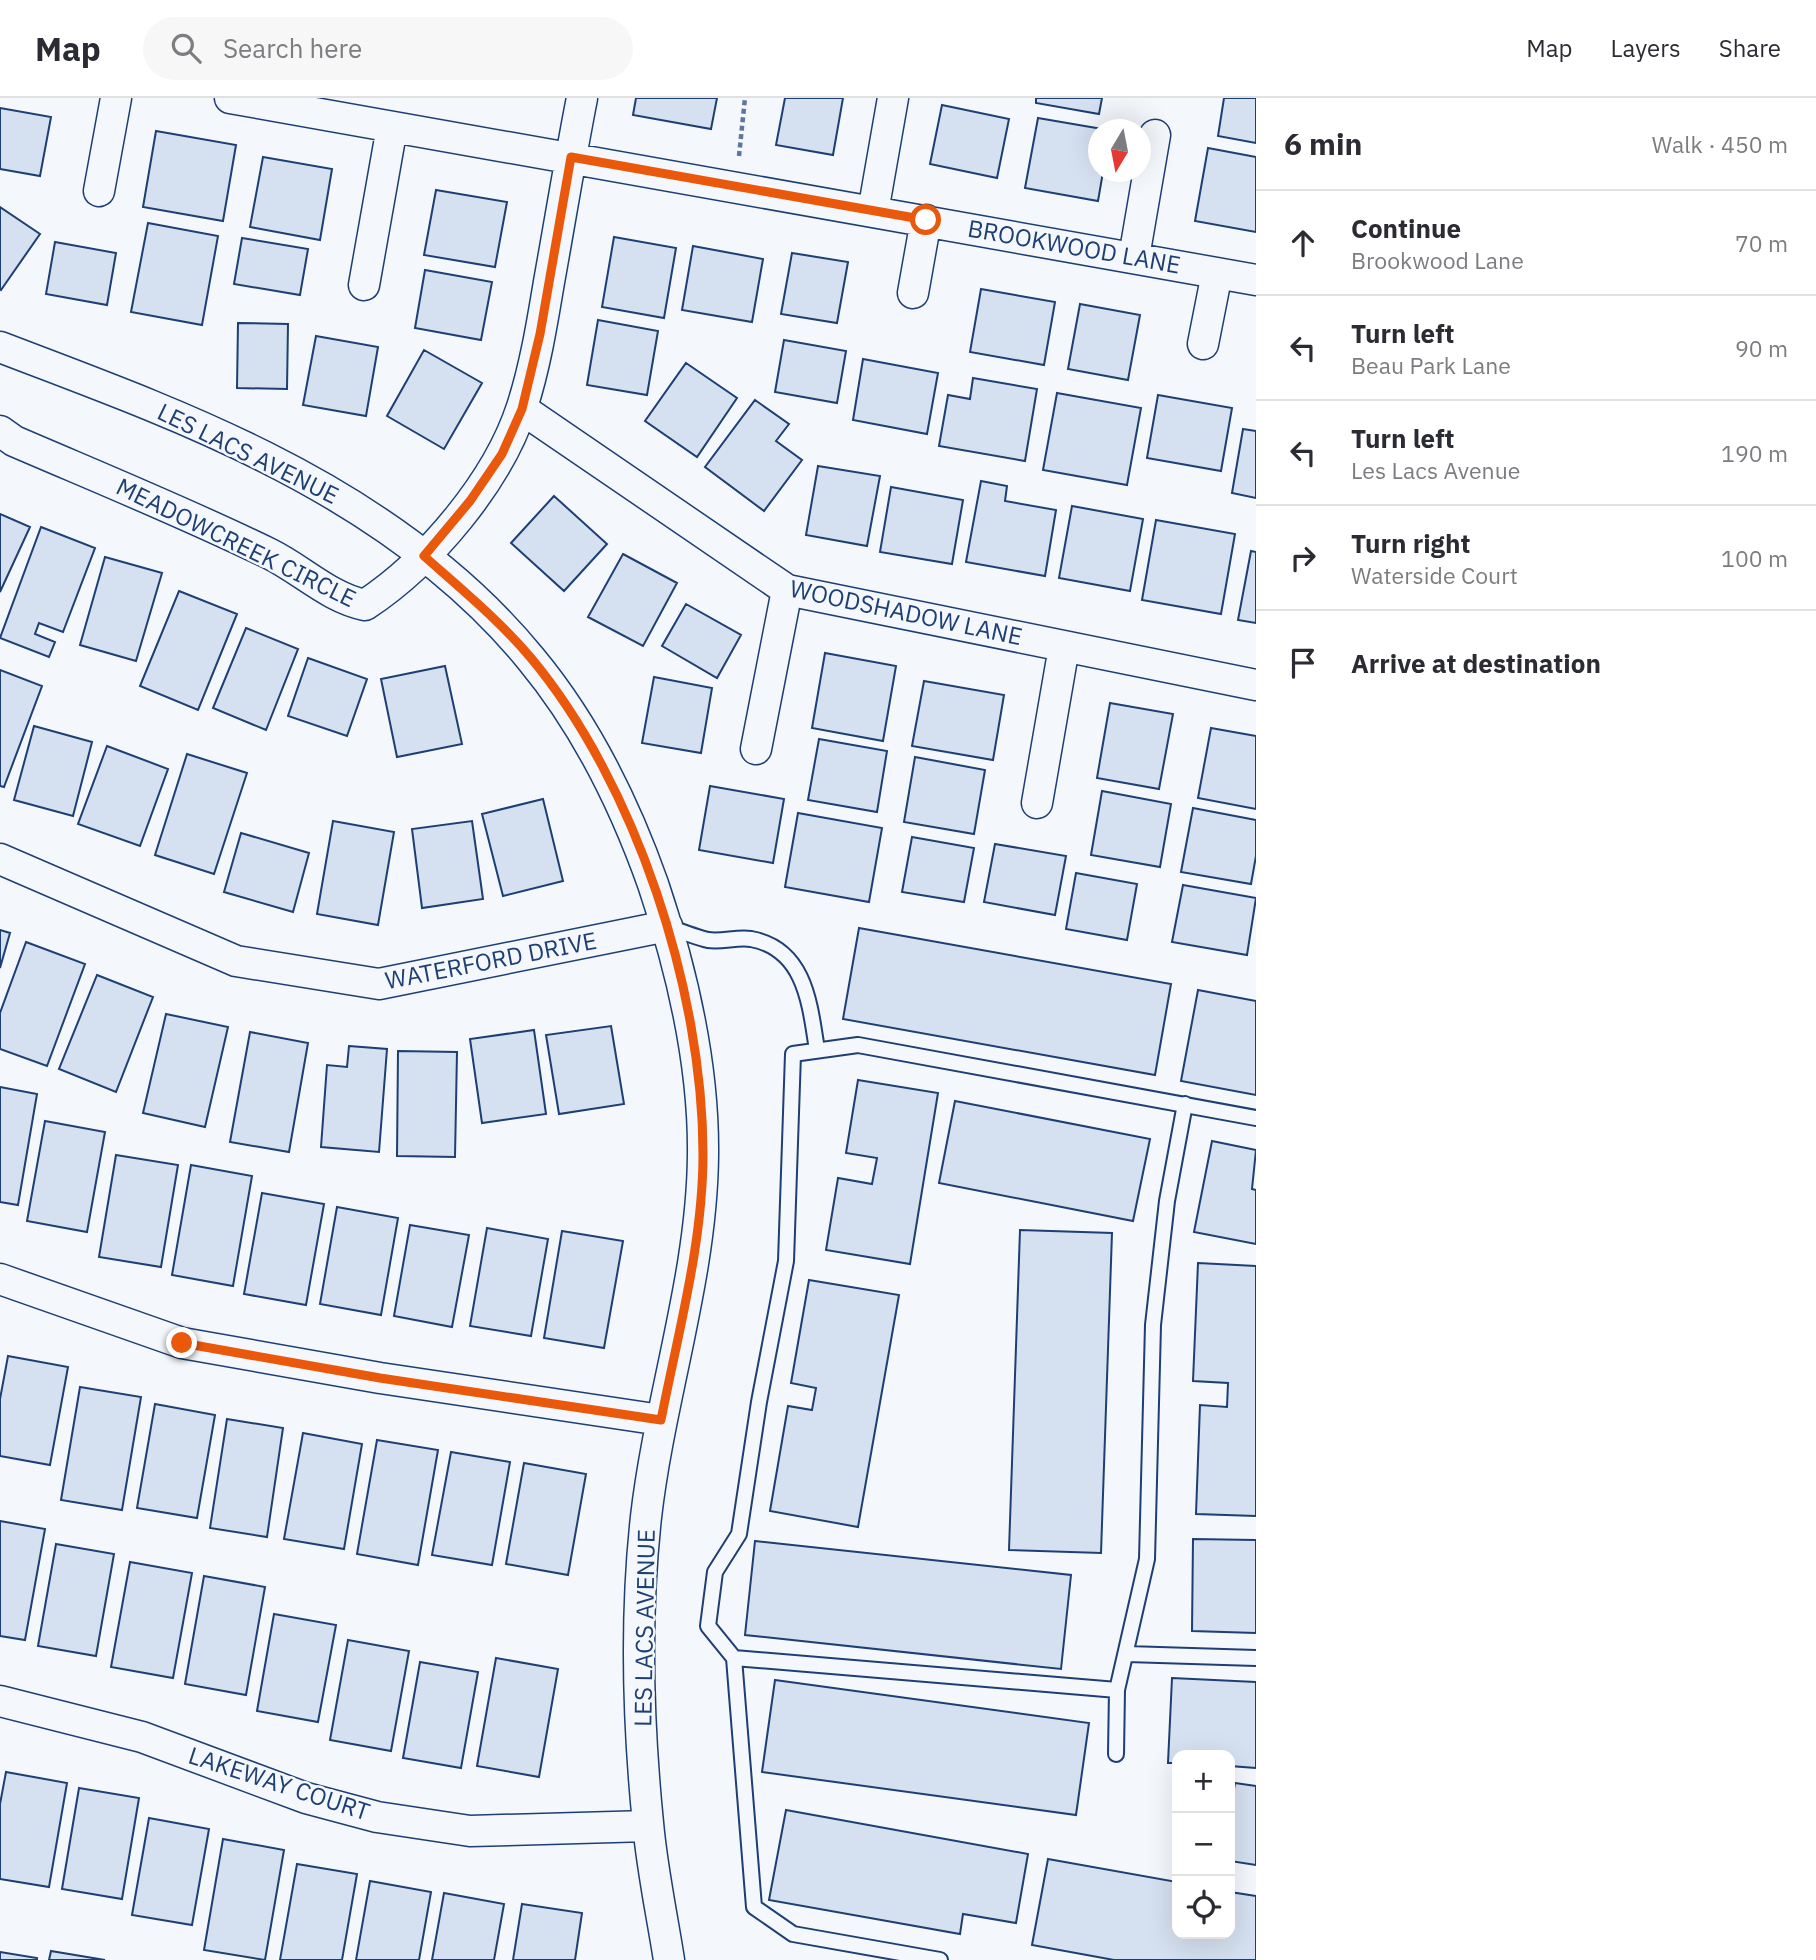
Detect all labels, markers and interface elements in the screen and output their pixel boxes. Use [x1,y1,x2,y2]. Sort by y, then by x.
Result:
search box [143,17,633,80]
text: Map [35,27,101,70]
icon: search [167,29,205,67]
text: Search here [223,31,362,65]
text: Map [1526,32,1573,64]
text: Layers [1611,32,1681,64]
text: Share [1719,32,1781,64]
north arrow [1088,119,1151,182]
text: 6 min [1284,124,1362,163]
text: Walk · 450 m [1652,129,1788,159]
route start [910,204,941,235]
text: Continue [1351,211,1461,245]
street label: BROOKWOOD LANE [965,212,1183,281]
icon: ahead [1284,224,1322,262]
text: 70 m [1735,228,1788,258]
text: Brookwood Lane [1351,245,1524,275]
text: Turn left [1351,316,1454,350]
icon: left [1284,329,1322,367]
text: 90 m [1735,333,1788,363]
text: Beau Park Lane [1351,350,1511,380]
street label: LES LACS AVENUE [152,395,344,511]
text: Turn left [1351,421,1454,455]
icon: left [1284,434,1322,472]
text: 190 m [1721,438,1788,468]
text: Les Lacs Avenue [1351,455,1520,485]
street label: MEADOWCREEK CIRCLE [111,470,362,614]
text: Turn right [1351,526,1470,560]
icon: right [1284,539,1322,577]
text: 100 m [1721,543,1788,573]
text: Waterside Court [1351,560,1518,590]
street label: WOODSHADOW LANE [787,572,1025,652]
icon: arrive [1284,644,1322,682]
text: Arrive at destination [1351,646,1601,680]
street label: WATERFORD DRIVE [382,924,599,996]
route end [166,1327,197,1358]
street label: LES LACS AVENUE [626,1529,662,1727]
street label: LAKEWAY COURT [185,1739,374,1828]
map controls [1172,1750,1235,1939]
button: + [1172,1750,1235,1813]
button: − [1172,1813,1235,1876]
button: locate [1172,1876,1235,1939]

